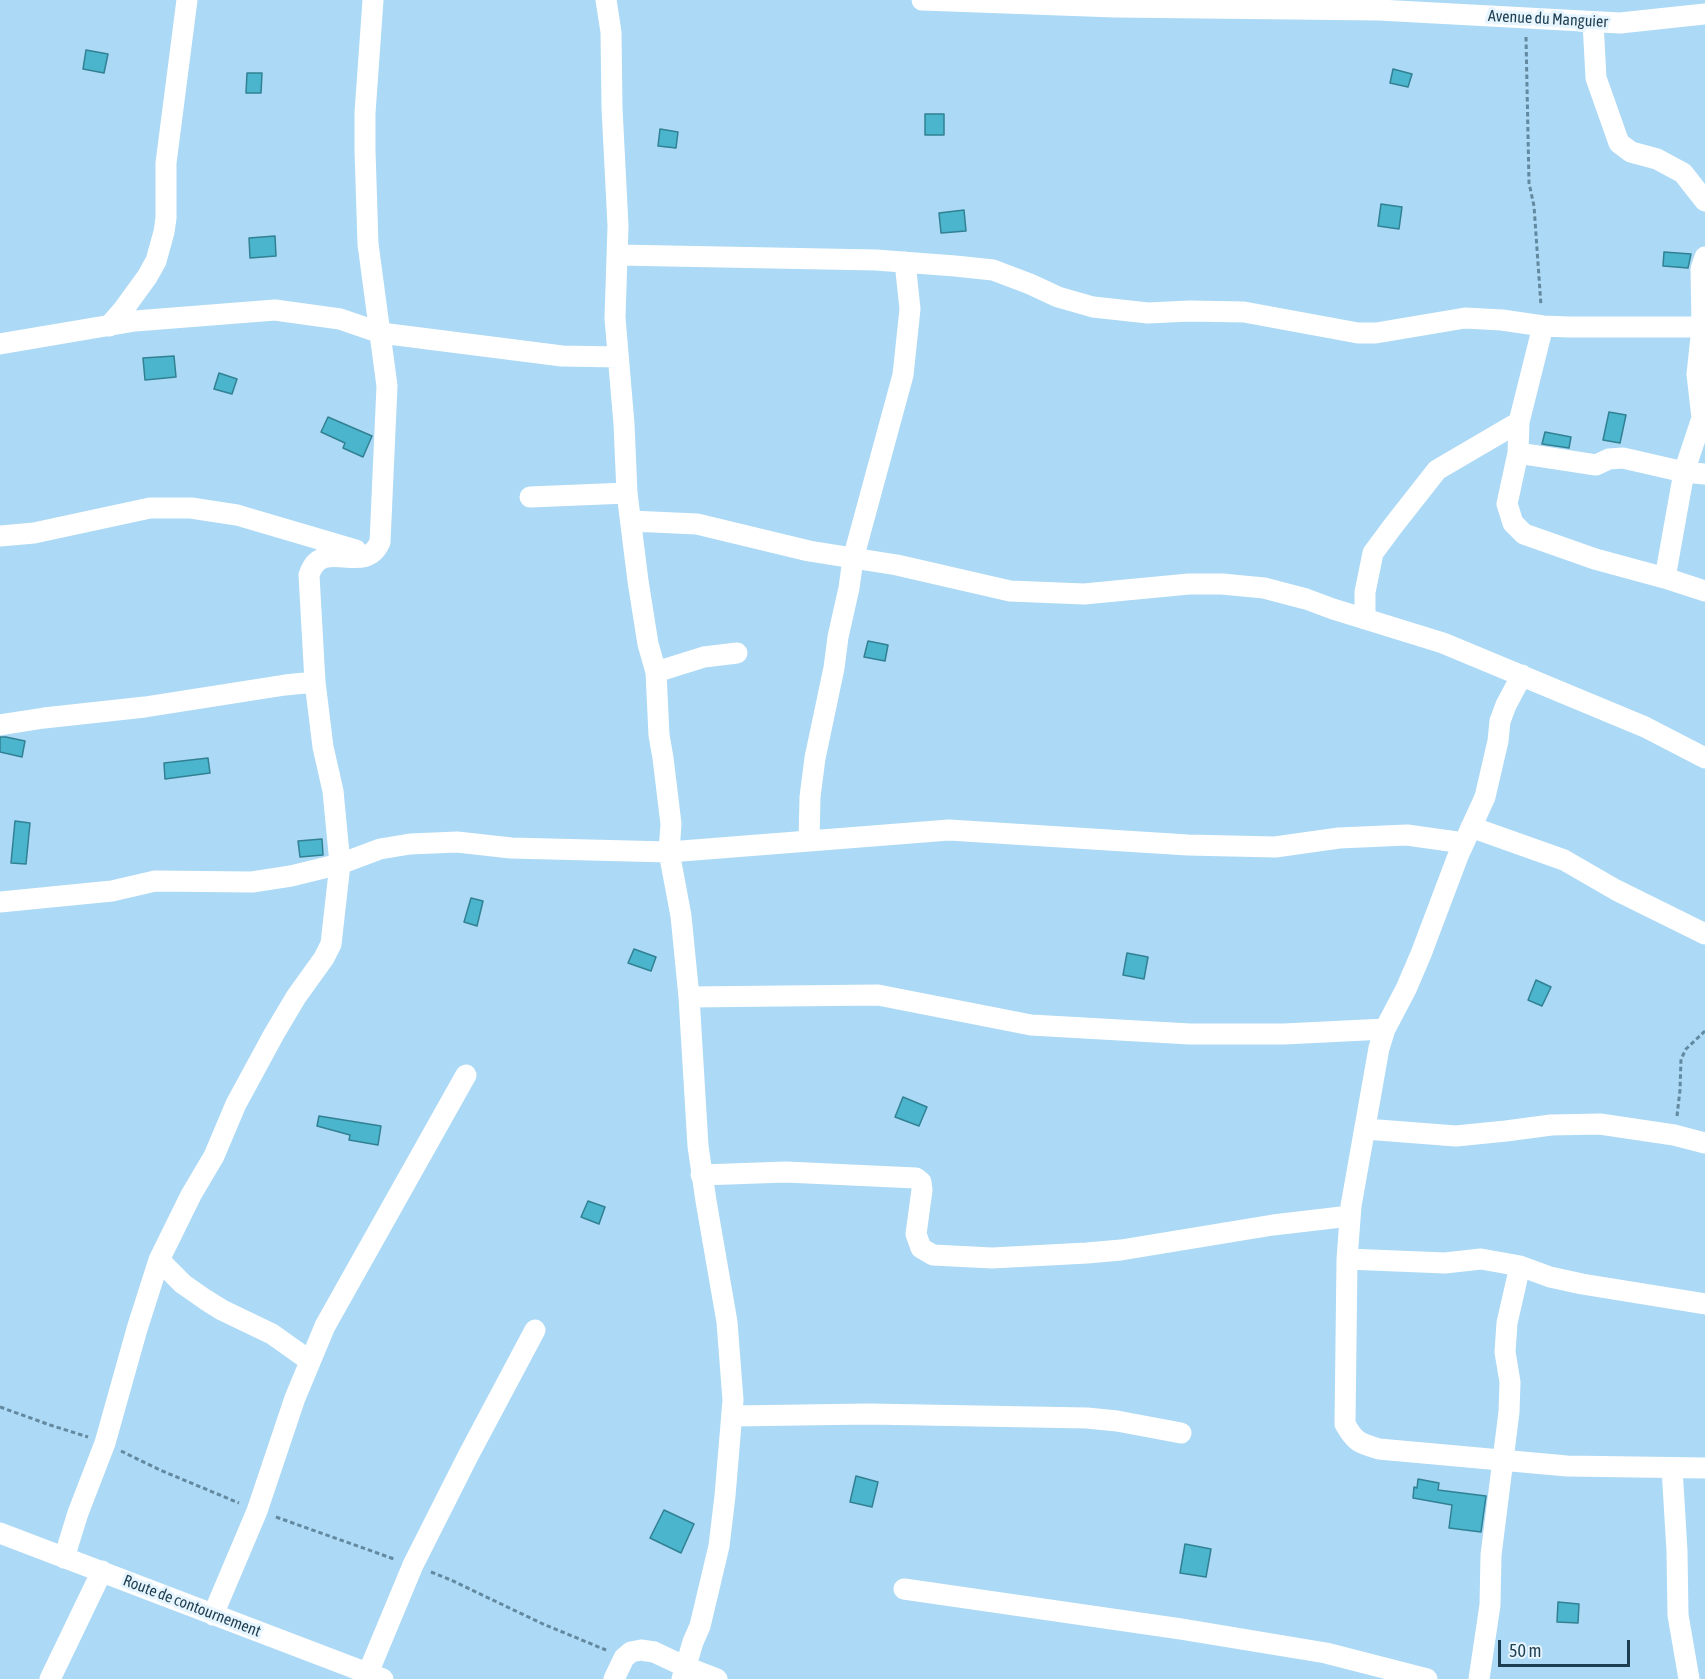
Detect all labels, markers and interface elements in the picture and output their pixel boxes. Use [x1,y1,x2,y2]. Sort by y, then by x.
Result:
street label: Avenue du Manguier [1487,6,1609,32]
street label: Route de contournement [120,1571,264,1641]
scale bar [1501,1628,1633,1666]
text: 50 m [1509,1640,1541,1661]

